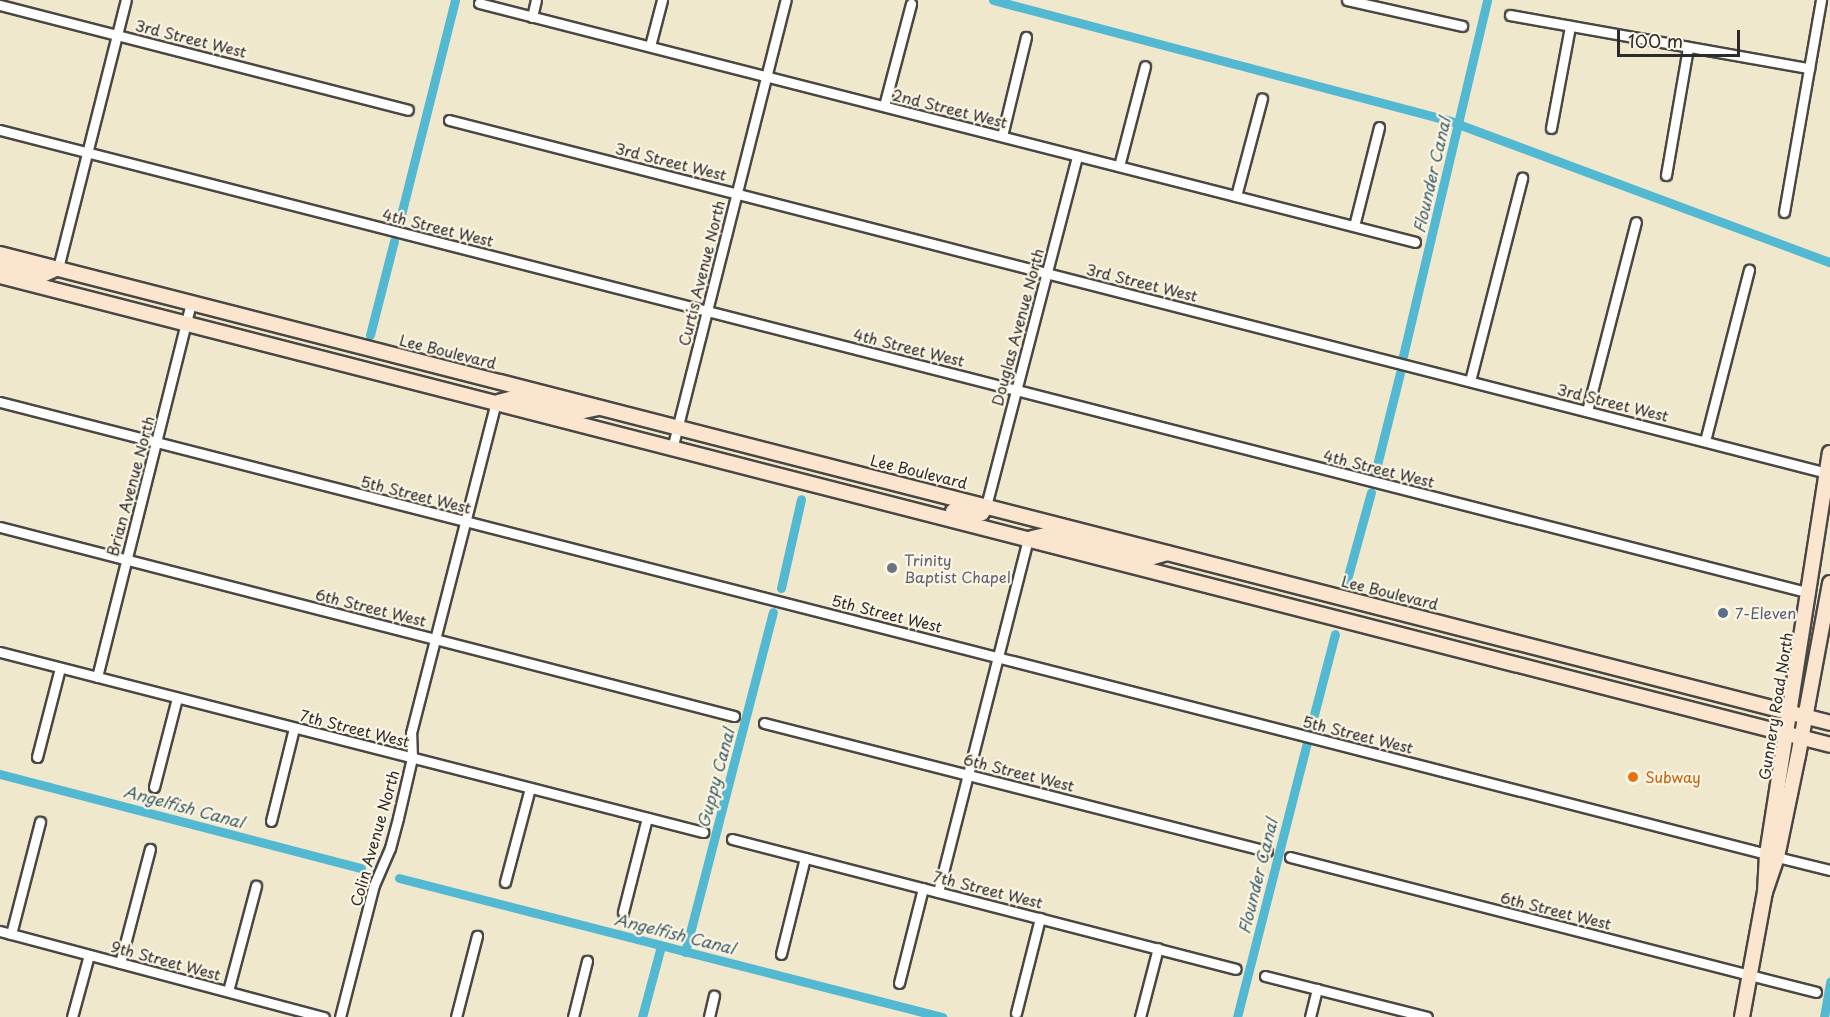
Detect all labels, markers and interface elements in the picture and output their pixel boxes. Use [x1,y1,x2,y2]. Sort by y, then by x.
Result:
street label: 3rd Street West [133,15,249,61]
scale bar [1620,18,1743,56]
text: 100 m [1628,27,1683,54]
street label: 2nd Street West [891,85,1009,131]
water label: Flounder Canal [1409,116,1453,234]
street label: 3rd Street West [613,138,729,184]
street label: Curtis Avenue North [674,199,728,347]
street label: 4th Street West [380,204,496,250]
street label: Douglas Avenue North [988,247,1046,407]
street label: 3rd Street West [1084,259,1200,305]
street label: 4th Street West [851,324,967,370]
street label: Lee Boulevard [397,330,499,372]
street label: 3rd Street West [1555,379,1671,425]
street label: Brian Avenue North [103,415,157,557]
street label: 4th Street West [1321,445,1437,491]
street label: Lee Boulevard [868,450,970,492]
street label: 5th Street West [358,471,474,517]
place label: Trinity Baptist Chapel [904,550,1011,585]
marker: Trinity Baptist Chapel [885,561,899,575]
street label: Lee Boulevard [1339,571,1441,613]
street label: 6th Street West [313,584,429,630]
street label: 5th Street West [829,590,945,636]
place label: 7-Eleven [1735,604,1796,622]
marker: 7-Eleven [1716,606,1730,620]
street label: Gunnery Road North [1754,630,1796,782]
street label: 7th Street West [298,706,412,750]
street label: 5th Street West [1300,711,1416,757]
water label: Guppy Canal [693,727,737,829]
street label: 6th Street West [961,749,1077,795]
street label: Colin Avenue North [346,768,402,908]
place label: Subway [1645,768,1701,786]
marker: Subway [1626,770,1640,784]
water label: Angelfish Canal [122,781,246,831]
water label: Flounder Canal [1234,817,1280,935]
street label: 7th Street West [931,867,1045,911]
street label: 6th Street West [1498,887,1614,933]
water label: Angelfish Canal [613,909,737,957]
street label: 9th Street West [109,937,223,983]

